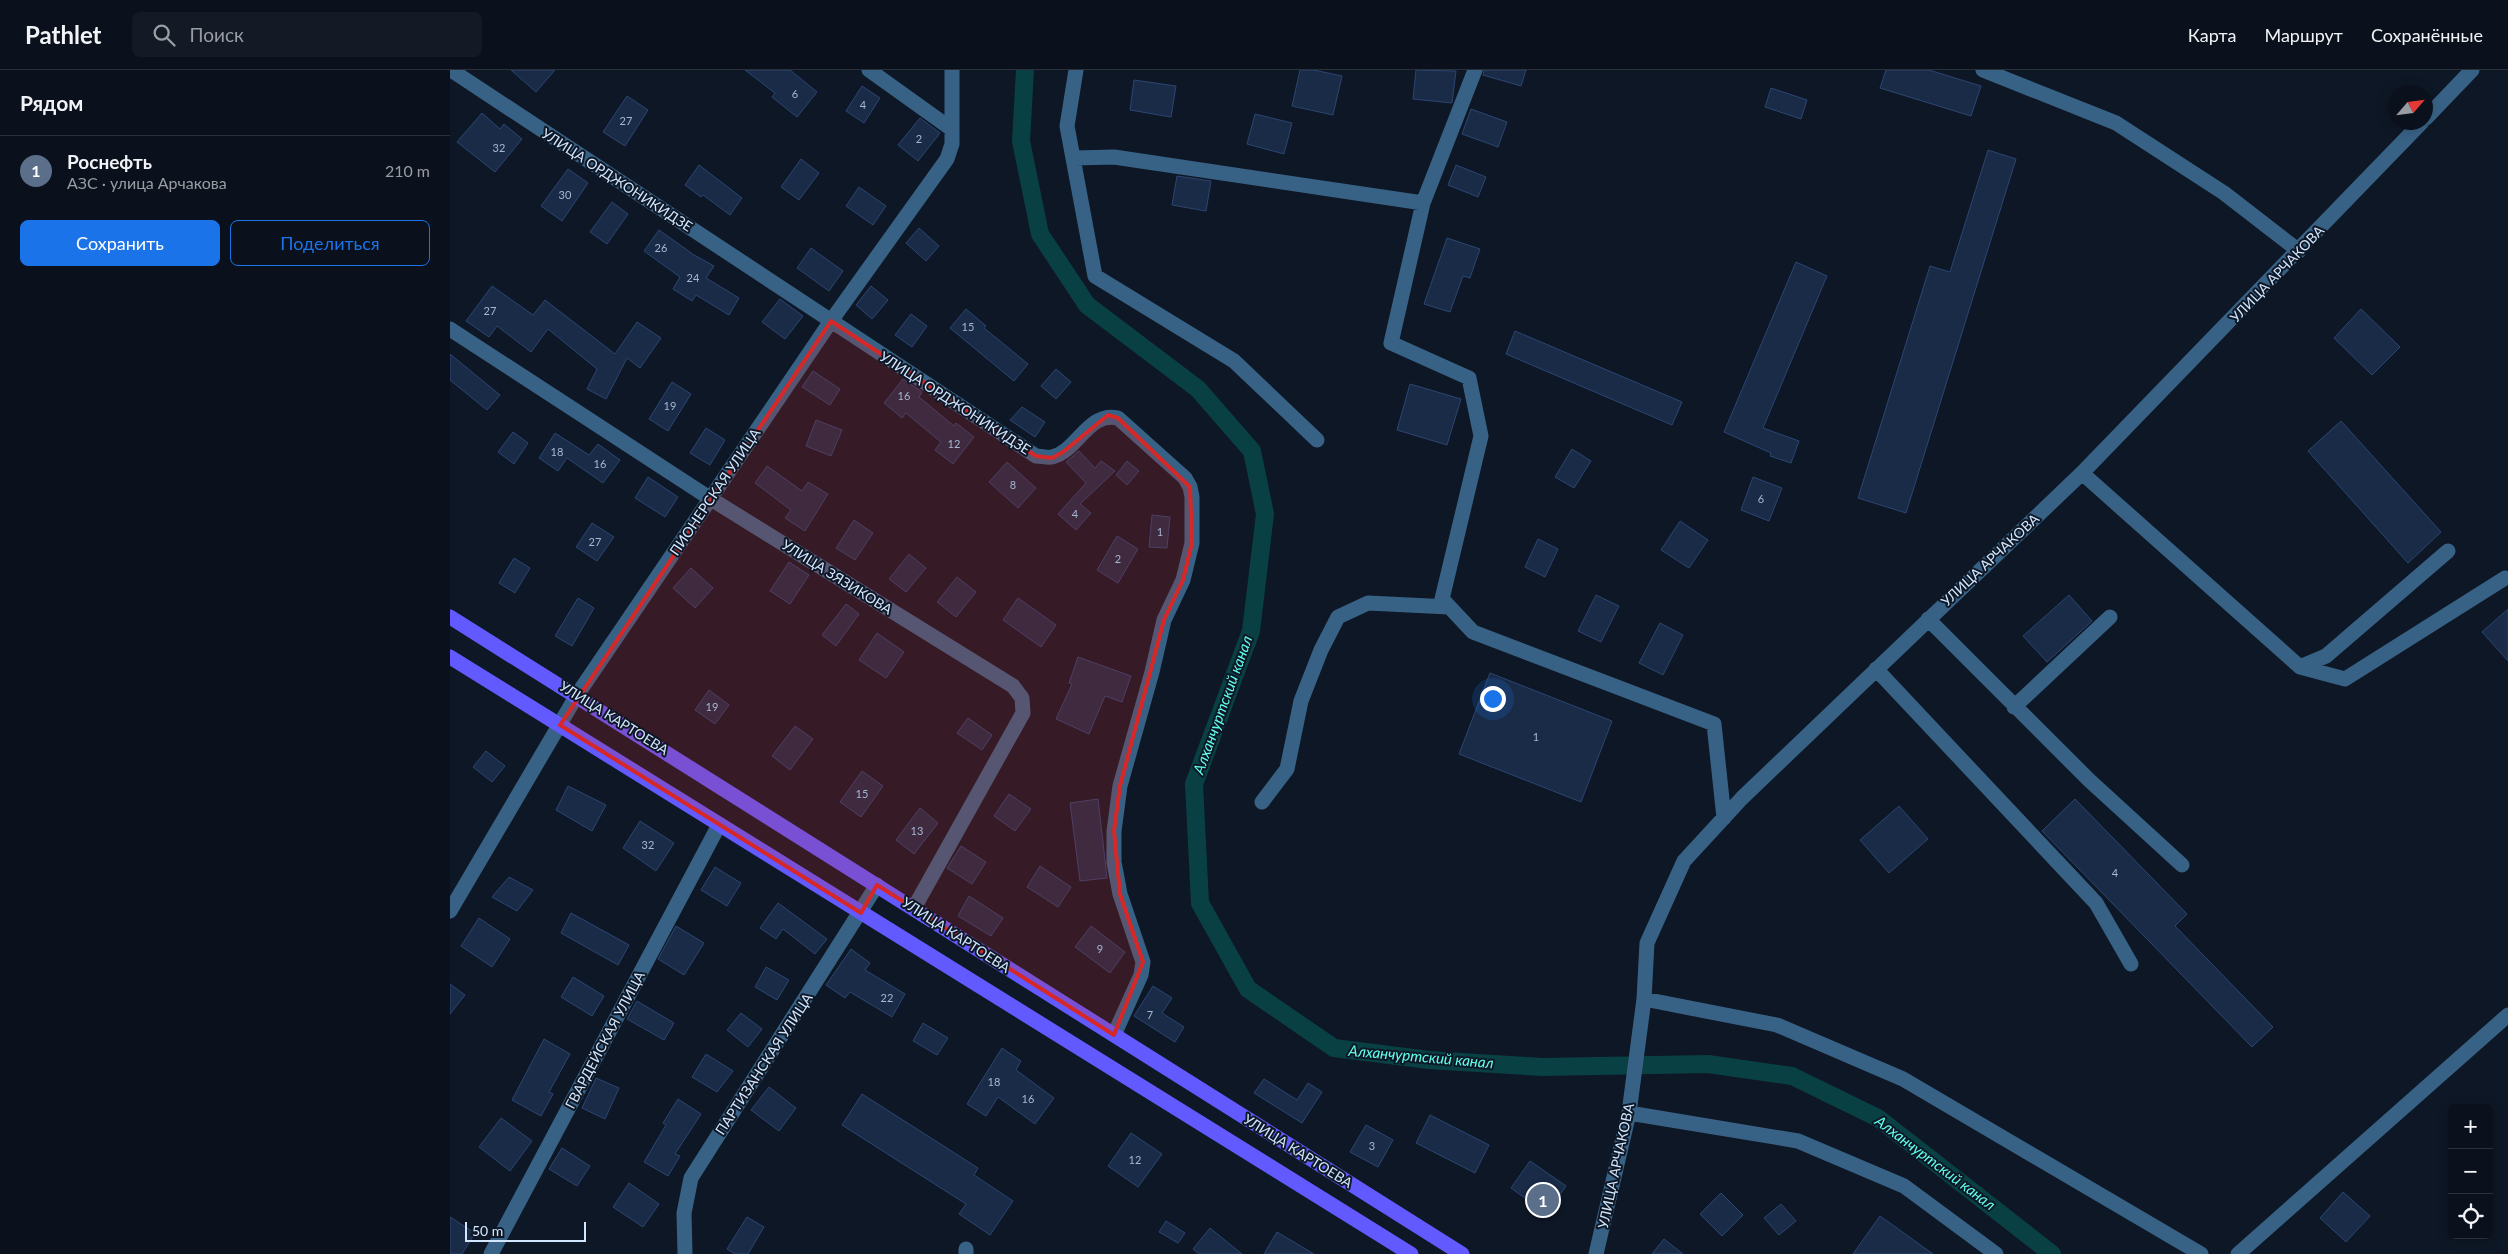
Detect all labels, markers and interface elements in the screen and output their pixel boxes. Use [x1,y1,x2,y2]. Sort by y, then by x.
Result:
search box [132,12,482,57]
text: Pathlet [25,20,102,49]
icon: search [150,21,178,49]
text: Поиск [190,23,244,46]
text: Карта [2188,24,2236,46]
text: Маршрут [2264,24,2343,46]
text: Сохранённые [2371,24,2483,46]
north arrow [2388,85,2433,130]
house number: 6 [792,87,798,100]
text: Рядом [20,90,83,115]
house number: 4 [860,98,867,111]
house number: 27 [620,114,632,127]
street label: УЛИЦА ОРДЖОНИКИДЗЕ [539,124,696,235]
house number: 2 [916,132,922,145]
house number: 32 [493,141,505,154]
text: Роснефть [67,150,152,173]
text: 1 [31,161,41,180]
text: 210 m [385,161,430,180]
text: АЗС · улица Арчакова [67,173,227,192]
house number: 30 [559,188,572,201]
button: Сохранить [20,220,220,266]
button: Поделиться [230,220,430,266]
street label: УЛИЦА АРЧАКОВА [2226,221,2328,326]
house number: 26 [655,241,667,254]
house number: 24 [687,271,700,284]
house number: 27 [484,304,496,317]
house number: 15 [962,320,974,333]
street label: УЛИЦА ОРДЖОНИКИДЗЕ [877,347,1034,458]
house number: 16 [898,389,910,402]
house number: 19 [664,399,676,412]
street label: ПИОНЕРСКАЯ УЛИЦА [666,424,764,558]
house number: 12 [948,437,960,450]
house number: 18 [551,445,563,458]
house number: 16 [594,457,606,470]
house number: 8 [1010,478,1016,491]
house number: 6 [1758,492,1764,505]
house number: 4 [1072,507,1079,520]
street label: УЛИЦА АРЧАКОВА [1937,509,2043,609]
house number: 1 [1157,525,1163,538]
house number: 27 [589,535,601,548]
street label: УЛИЦА ЗЯЗИКОВА [779,536,896,618]
house number: 2 [1115,552,1121,565]
water label: Алханчуртский канал [1188,633,1255,777]
street label: УЛИЦА КАРТОЕВА [557,677,672,758]
your location [1480,686,1506,712]
house number: 19 [706,700,718,713]
house number: 1 [1533,730,1539,743]
house number: 15 [856,787,868,800]
house number: 13 [911,824,923,837]
house number: 32 [642,838,654,851]
house number: 4 [2112,866,2119,879]
street label: УЛИЦА КАРТОЕВА [899,893,1014,976]
house number: 9 [1097,942,1103,955]
street label: ГВАРДЕЙСКАЯ УЛИЦА [561,968,648,1111]
street label: ПАРТИЗАНСКАЯ УЛИЦА [711,989,816,1138]
house number: 22 [881,991,893,1004]
house number: 7 [1147,1008,1153,1021]
water label: Алханчуртский канал [1347,1041,1494,1071]
house number: 18 [988,1075,1000,1088]
house number: 16 [1022,1092,1034,1105]
street label: УЛИЦА АРЧАКОВА [1594,1101,1637,1230]
map controls [2448,1104,2493,1239]
button: + [2448,1104,2493,1149]
street label: УЛИЦА КАРТОЕВА [1241,1110,1356,1191]
water label: Алханчуртский канал [1871,1111,1999,1213]
house number: 3 [1369,1139,1375,1152]
button: − [2448,1149,2493,1194]
house number: 12 [1129,1153,1141,1166]
pin: 1 [1527,1181,1559,1219]
button: locate [2448,1194,2493,1239]
scale bar [465,1219,586,1242]
text: 50 m [472,1222,503,1239]

